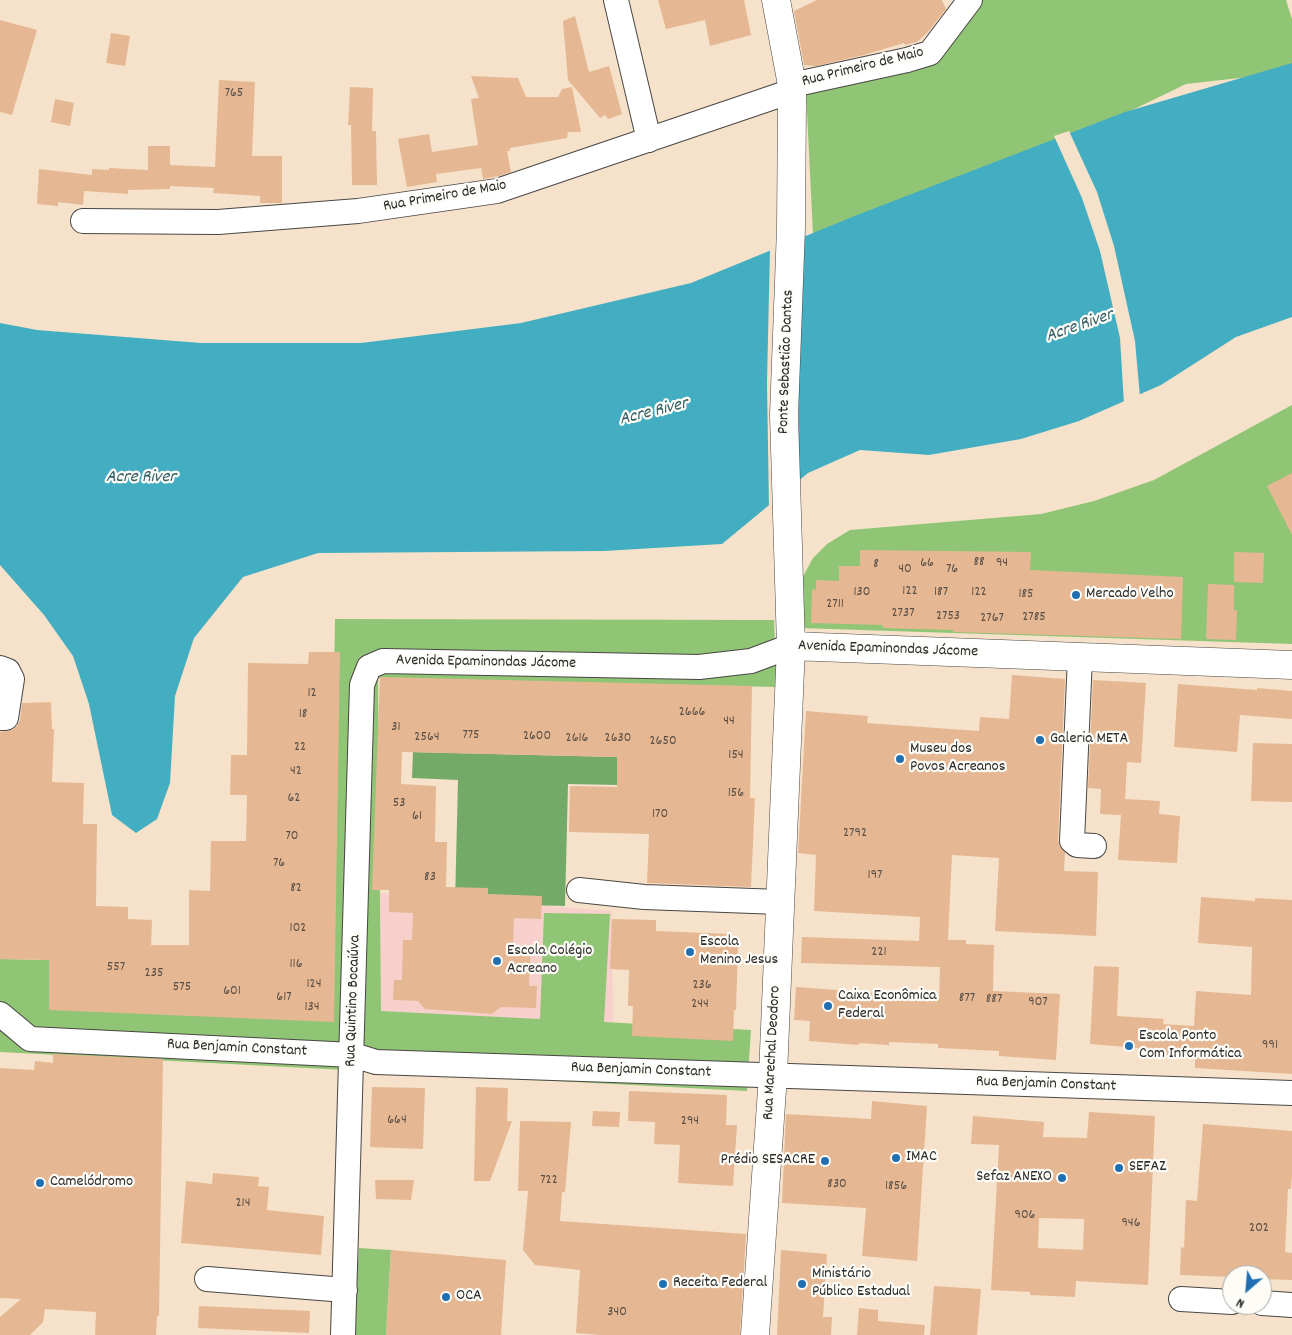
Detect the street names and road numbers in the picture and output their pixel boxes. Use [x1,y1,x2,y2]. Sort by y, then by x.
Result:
street label: Rua Primeiro de Maio [800,44,926,92]
street label: Rua Primeiro de Maio [382,177,508,217]
street label: Ponte Sebastião Dantas [775,289,799,435]
street label: Avenida Epaminondas Jácome [798,637,978,663]
street label: Avenida Epaminondas Jácome [396,652,576,674]
street label: Rua Quintino Bocaiúva [342,935,366,1067]
street label: Rua Marechal Deodoro [760,985,786,1121]
street label: Rua Benjamin Constant [166,1036,308,1062]
street label: Rua Benjamin Constant [571,1059,711,1083]
street label: Rua Benjamin Constant [976,1073,1116,1097]

